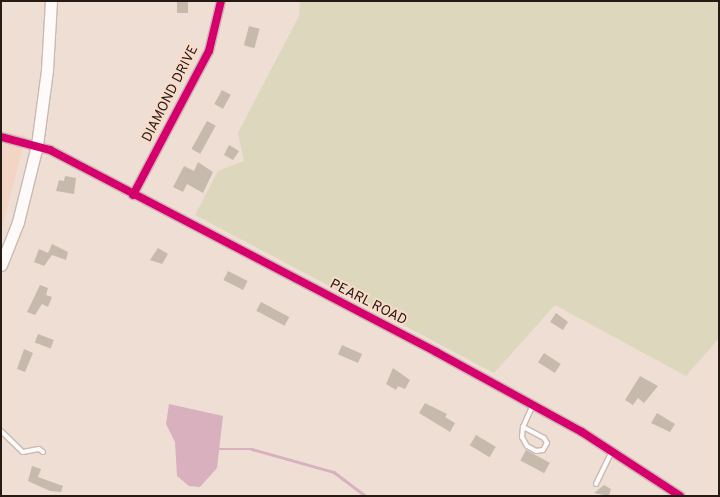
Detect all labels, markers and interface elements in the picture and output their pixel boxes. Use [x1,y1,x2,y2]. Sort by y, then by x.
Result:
street label: DIAMOND DRIVE [139,43,203,145]
street label: PEARL ROAD [326,276,410,330]

